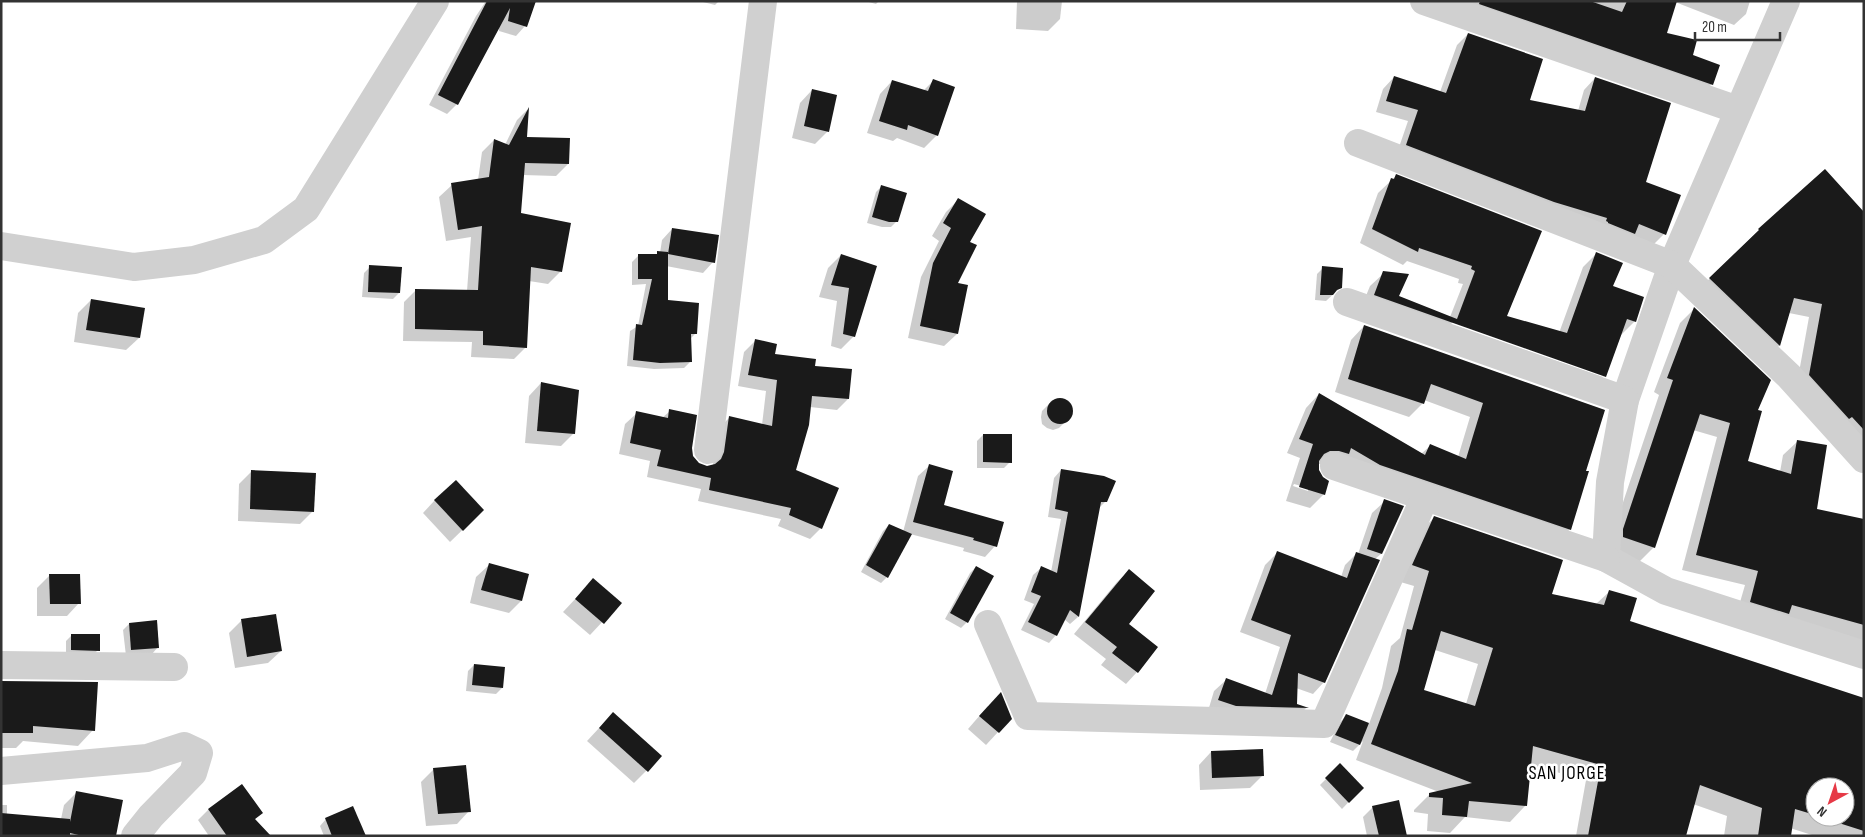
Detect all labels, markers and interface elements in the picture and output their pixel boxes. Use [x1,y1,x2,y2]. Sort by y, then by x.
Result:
scale bar [1695,10,1780,42]
text: 20 m [1702,18,1727,37]
district label: SAN JORGE [1528,762,1606,785]
north arrow [1805,777,1855,827]
text: N [1814,803,1830,820]

